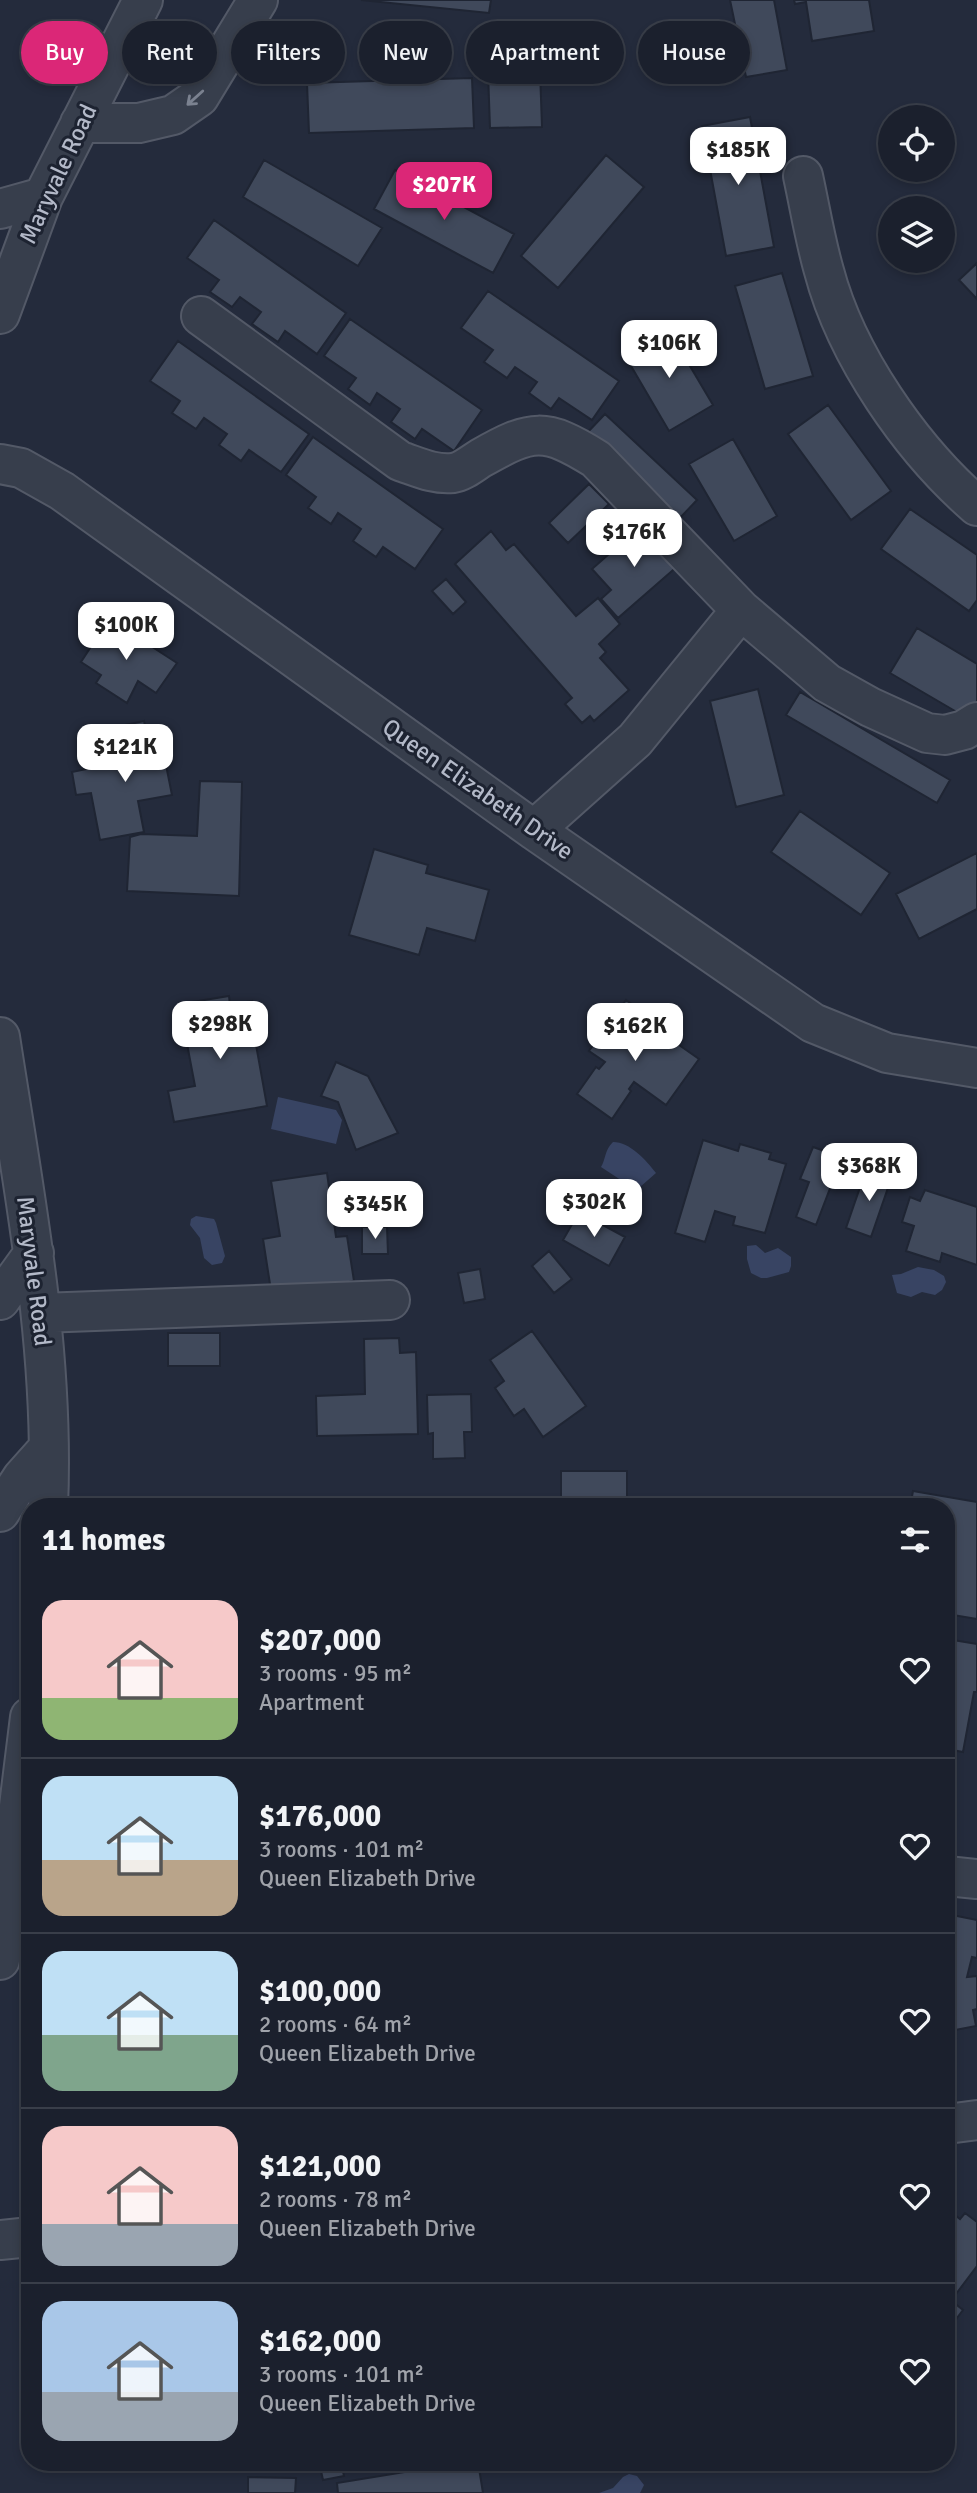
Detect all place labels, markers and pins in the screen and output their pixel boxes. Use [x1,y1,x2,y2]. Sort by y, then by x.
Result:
pin: $185K [689,128,787,187]
pin: $207K [395,162,493,222]
pin: $106K [620,320,718,380]
pin: $176K [585,510,683,569]
pin: $100K [77,602,175,662]
pin: $121K [76,724,174,784]
pin: $298K [171,1002,269,1061]
pin: $162K [586,1004,684,1063]
pin: $368K [820,1144,918,1203]
pin: $302K [545,1180,643,1239]
pin: $345K [326,1182,424,1241]

